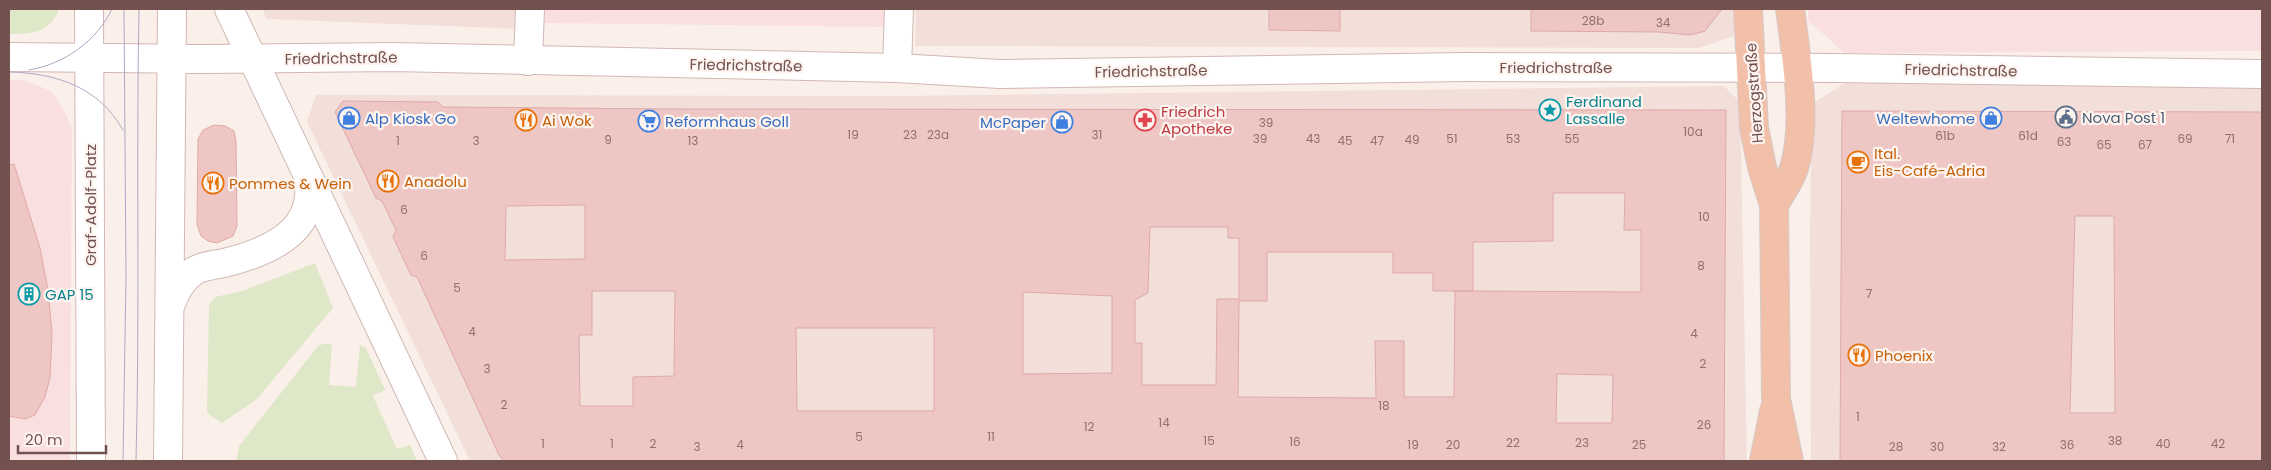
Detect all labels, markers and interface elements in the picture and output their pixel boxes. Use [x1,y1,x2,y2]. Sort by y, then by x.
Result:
house number: 28b [1582,12,1604,29]
house number: 34 [1656,14,1671,31]
street label: Herzogstraße [1740,42,1768,144]
street label: Friedrichstraße [284,47,398,69]
street label: Friedrichstraße [689,54,803,76]
street label: Friedrichstraße [1500,57,1612,78]
street label: Friedrichstraße [1904,59,2018,81]
street label: Friedrichstraße [1094,60,1208,82]
place label: Ferdinand Lassalle [1566,91,1642,129]
place icon: Ferdinand Lassalle [1538,98,1562,122]
place label: Friedrich Apotheke [1161,101,1232,139]
public building icon: Nova Post 1 [2054,105,2078,129]
shop icon: Alp Kiosk Go [337,106,361,130]
shop icon: Weltewhome [1979,106,2003,130]
place label: Nova Post 1 [2082,107,2165,128]
place label: Alp Kiosk Go [365,108,456,129]
restaurant icon: Ai Wok [514,108,538,132]
pharmacy icon: Friedrich Apotheke [1133,108,1157,132]
place label: Weltewhome [1876,108,1975,129]
supermarket icon: Reformhaus Goll [637,109,661,133]
place label: Ai Wok [542,110,592,131]
shop icon: McPaper [1050,110,1074,134]
place label: Reformhaus Goll [665,111,789,132]
place label: McPaper [980,112,1046,133]
house number: 39 [1259,114,1273,131]
house number: 10a [1683,123,1703,140]
house number: 19 [847,126,859,143]
house number: 23 [903,126,917,143]
house number: 23a [927,126,949,143]
house number: 31 [1092,126,1102,143]
house number: 61b [1935,127,1955,144]
house number: 61d [2018,127,2038,144]
house number: 39 [1253,130,1267,147]
house number: 43 [1306,130,1320,147]
house number: 51 [1446,130,1458,147]
house number: 53 [1506,130,1520,147]
house number: 55 [1564,130,1580,147]
house number: 69 [2177,130,2193,147]
house number: 71 [2225,130,2235,147]
house number: 9 [604,131,612,148]
house number: 49 [1404,131,1420,148]
house number: 1 [396,132,400,149]
house number: 3 [472,132,480,149]
house number: 13 [688,132,698,149]
house number: 45 [1337,132,1353,149]
house number: 47 [1370,132,1384,149]
house number: 63 [2057,133,2071,150]
house number: 65 [2096,136,2112,153]
house number: 67 [2138,136,2153,153]
place label: Ital. Eis-Café-Adria [1874,143,1985,181]
street label: Graf-Adolf-Platz [80,144,101,266]
cafe icon: Ital. Eis-Café-Adria [1846,150,1870,174]
restaurant icon: Anadolu [376,169,400,193]
restaurant icon: Pommes & Wein [201,171,225,195]
place label: Anadolu [404,171,467,192]
place label: Pommes & Wein [229,173,352,194]
house number: 6 [400,201,408,218]
house number: 10 [1698,208,1710,225]
house number: 6 [420,247,428,264]
house number: 8 [1697,257,1705,274]
house number: 5 [453,279,461,296]
building icon: GAP 15 [17,282,41,306]
place label: GAP 15 [45,284,94,305]
house number: 7 [1866,285,1873,302]
house number: 4 [468,323,476,340]
house number: 4 [1690,325,1698,342]
restaurant icon: Phoenix [1847,343,1871,367]
place label: Phoenix [1875,345,1933,366]
house number: 2 [1700,355,1707,372]
house number: 3 [483,360,491,377]
house number: 2 [501,396,508,413]
house number: 18 [1378,397,1390,414]
house number: 1 [1856,408,1860,425]
house number: 14 [1158,414,1170,431]
house number: 26 [1697,416,1711,433]
house number: 12 [1084,418,1094,435]
scale bar [18,422,105,454]
house number: 5 [855,428,863,445]
house number: 11 [987,428,995,445]
text: 20 m [25,429,63,450]
house number: 15 [1203,432,1215,449]
house number: 38 [2108,432,2122,449]
house number: 16 [1289,433,1301,450]
house number: 22 [1506,434,1520,451]
house number: 23 [1575,434,1589,451]
house number: 1 [541,435,545,452]
house number: 1 [610,435,614,452]
house number: 2 [650,435,657,452]
house number: 40 [2155,435,2171,452]
house number: 42 [2211,435,2225,452]
house number: 4 [736,436,744,453]
house number: 19 [1407,436,1419,453]
house number: 20 [1446,436,1460,453]
house number: 25 [1632,436,1646,453]
house number: 36 [2060,436,2074,453]
house number: 3 [693,438,701,455]
house number: 28 [1889,438,1903,455]
house number: 30 [1930,438,1944,455]
house number: 32 [1992,438,2006,455]

